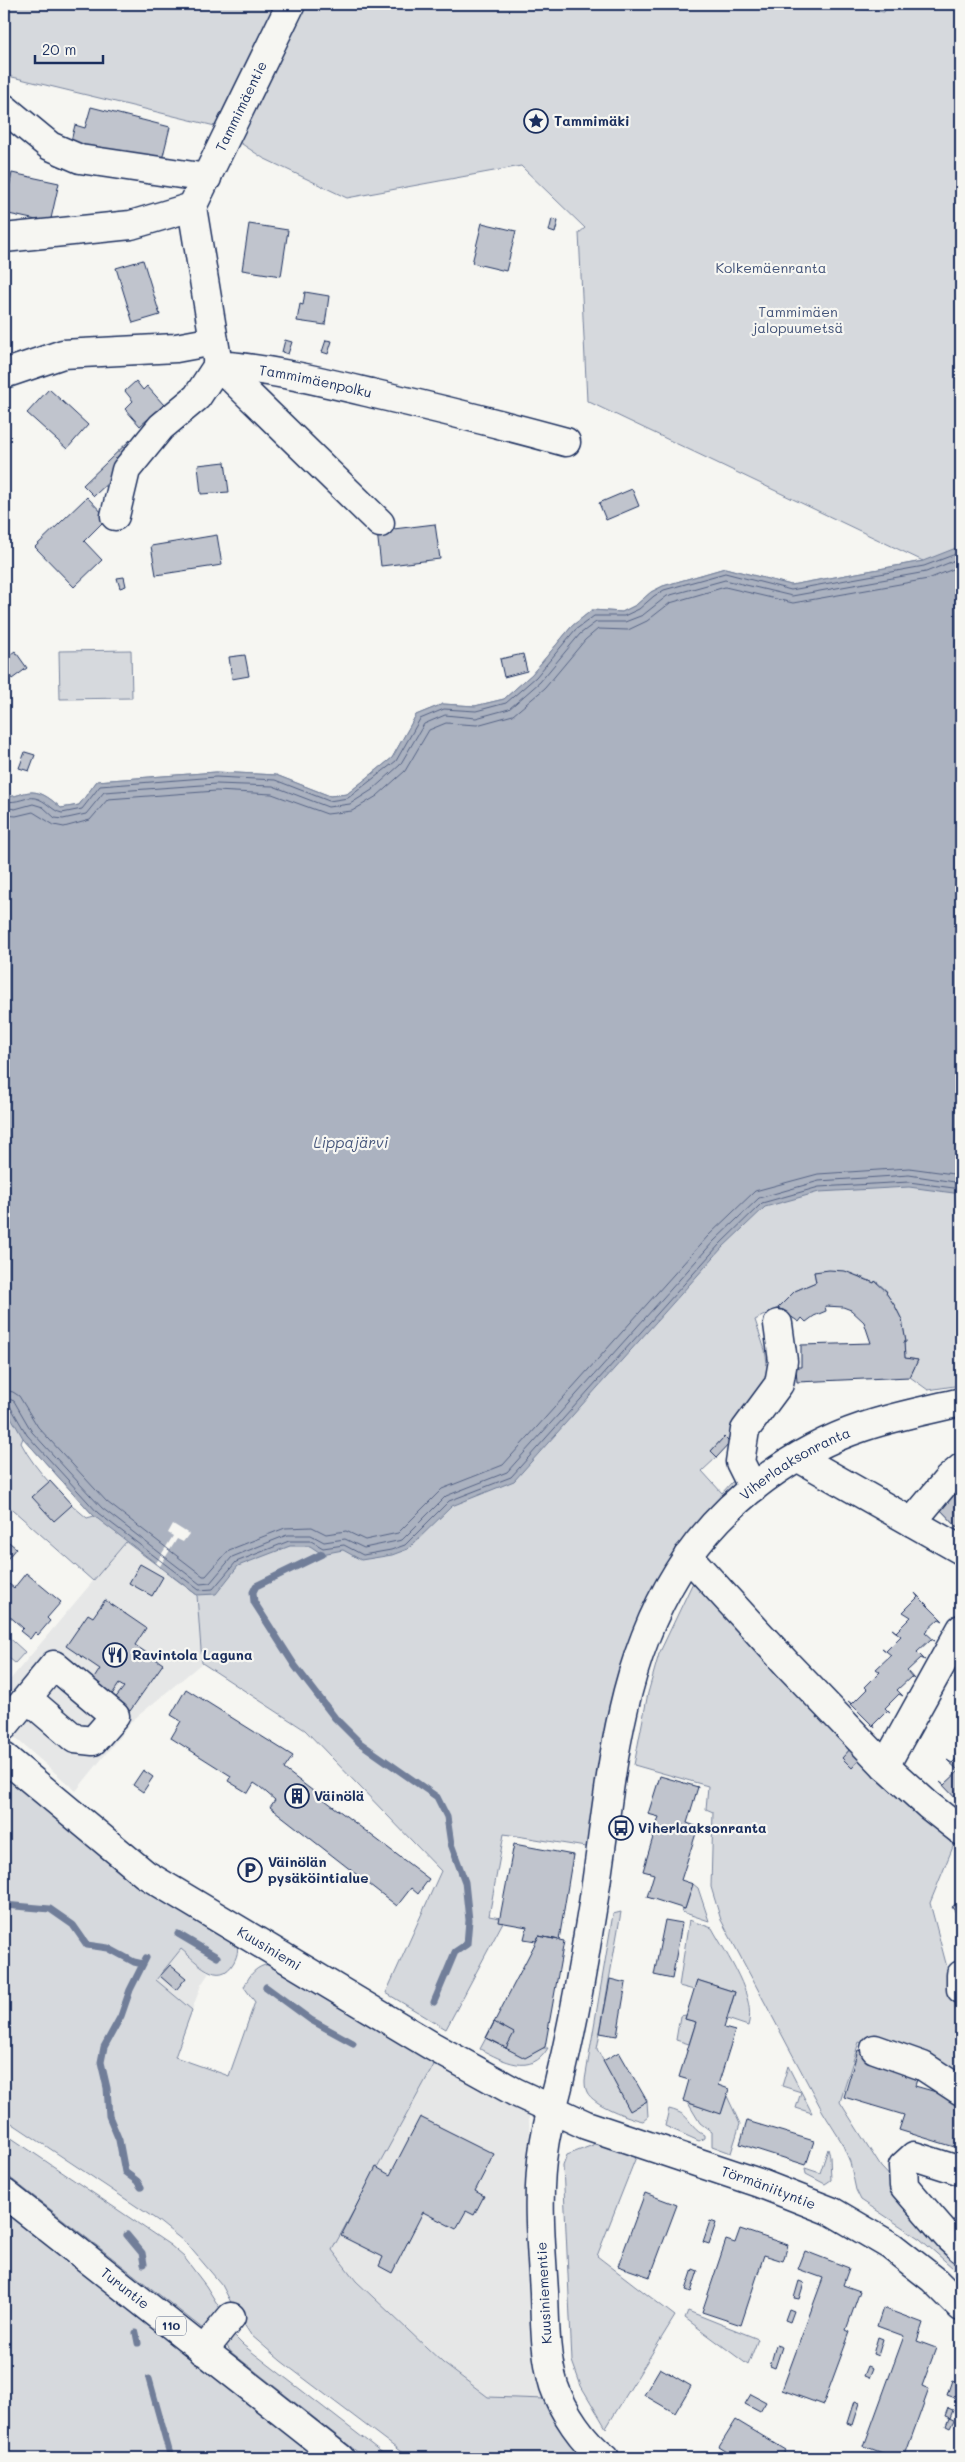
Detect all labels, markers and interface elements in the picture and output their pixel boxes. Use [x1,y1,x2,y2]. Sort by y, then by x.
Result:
scale bar [35,32,102,64]
text: 20 m [42,39,76,59]
street label: Tammimäentie [210,58,271,155]
place icon: Tammimäki [523,108,549,134]
place label: Tammimäki [554,111,630,130]
park label: Kolkemäenranta [715,258,827,277]
park label: Tammimäen jalopuumetsä [751,302,843,337]
street label: Tammimäenpolku [258,360,374,402]
water label: Lippajärvi [314,1132,389,1152]
street label: Viherlaaksonranta [735,1423,853,1504]
restaurant icon: Ravintola Laguna [102,1642,128,1668]
place label: Ravintola Laguna [132,1645,253,1664]
building icon: Väinölä [284,1783,310,1809]
place label: Väinölä [314,1786,365,1805]
bus stop icon: Viherlaaksonranta [608,1815,634,1841]
place label: Viherlaaksonranta [638,1818,767,1837]
place label: Väinölän pysäköintialue [268,1852,369,1887]
parking icon: Väinölän pysäköintialue [237,1857,263,1883]
street label: Kuusiniemi [234,1922,305,1974]
street label: Törmäniityntie [719,2161,819,2213]
street label: Kuusiniementie [531,2241,556,2345]
street label: Turuntie [97,2263,154,2313]
road number: 110 [156,2316,186,2336]

